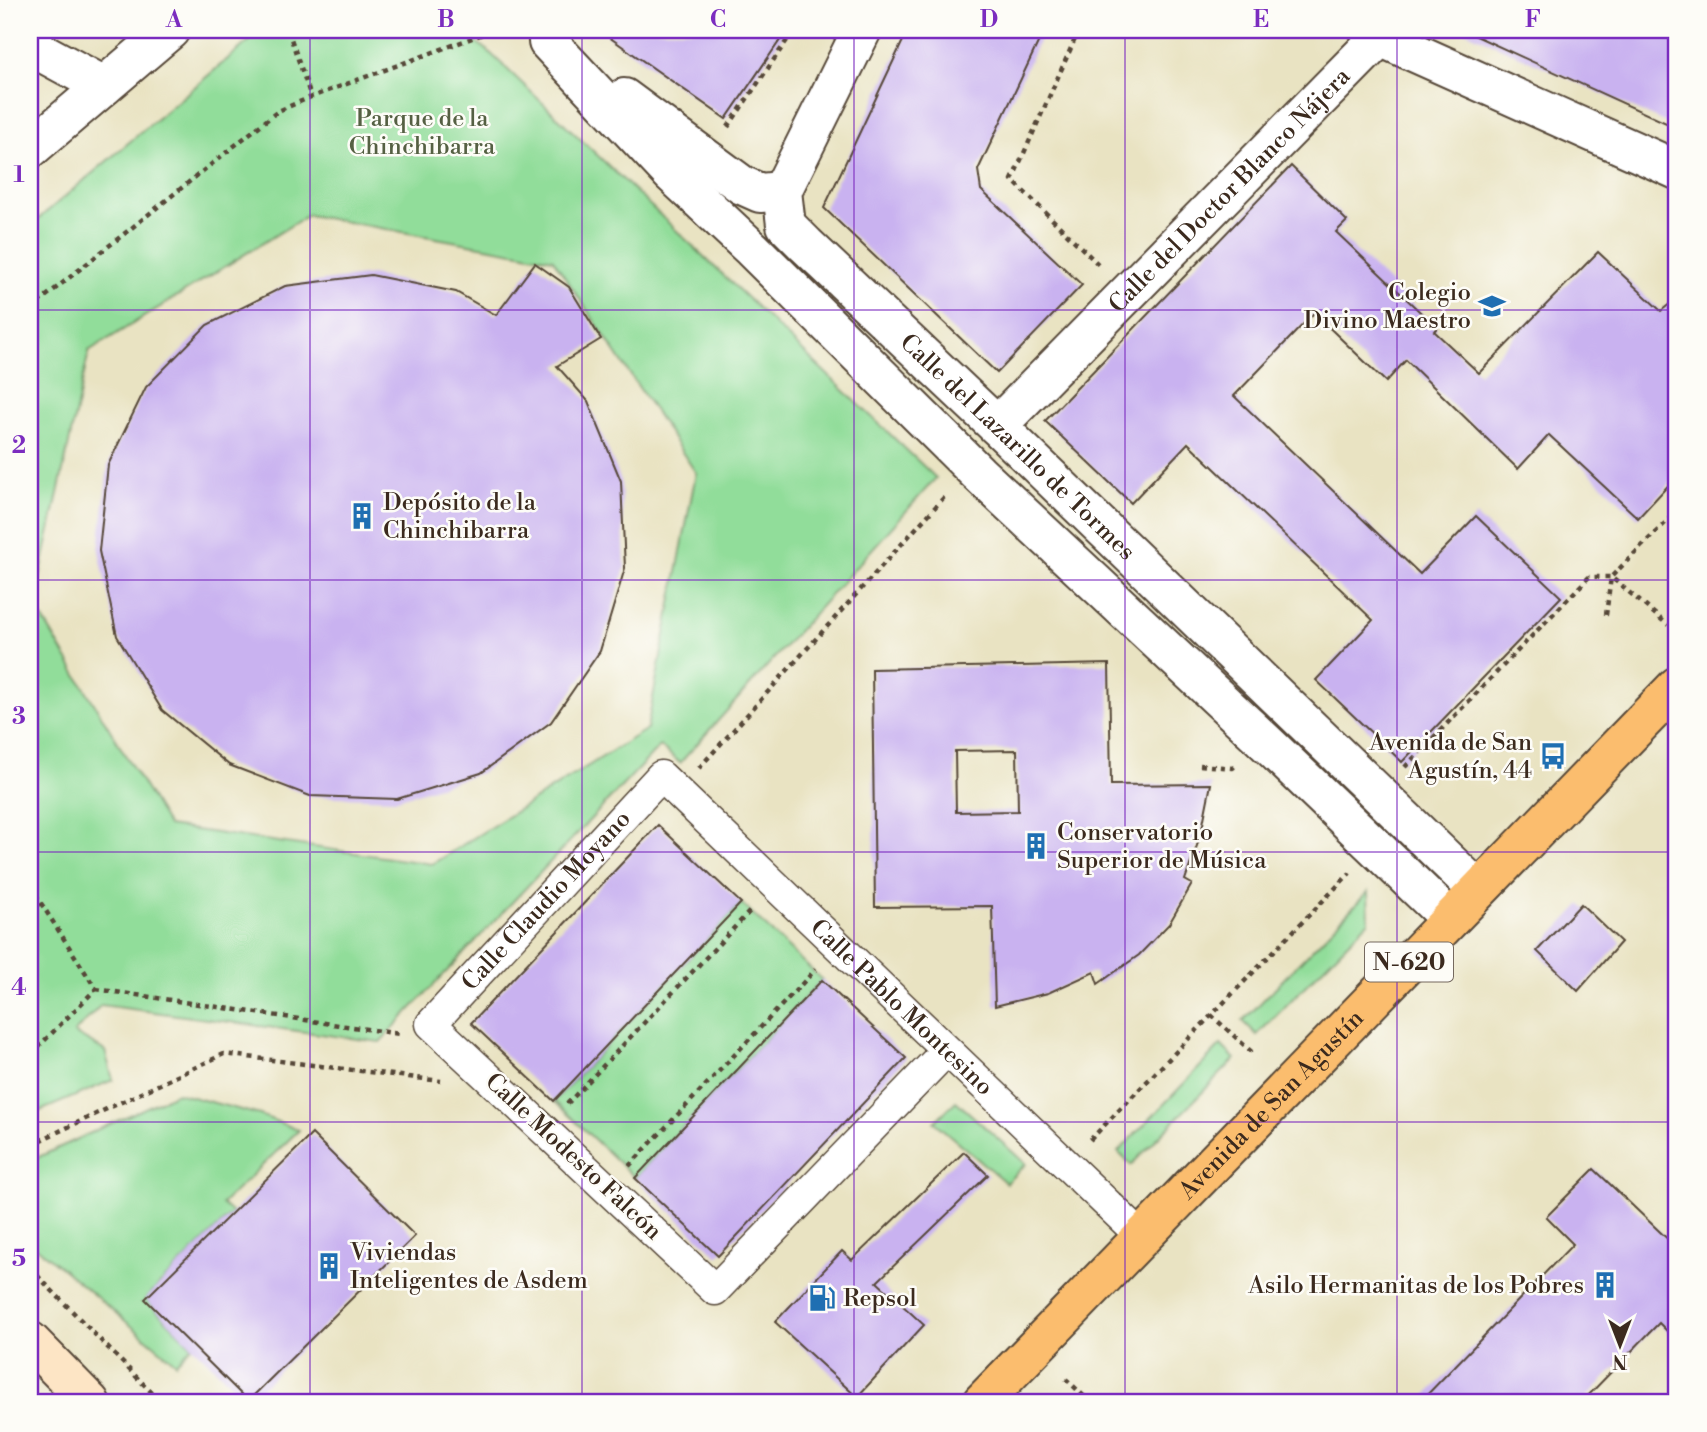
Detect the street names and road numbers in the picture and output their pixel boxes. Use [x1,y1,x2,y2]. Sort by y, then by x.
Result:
street label: Calle del Doctor Blanco Nájera [1103,61,1358,320]
street label: Calle del Lazarillo de Tormes [893,328,1141,567]
street label: Calle Claudio Moyano [456,804,638,997]
street label: Calle Pablo Montesino [803,913,999,1102]
road number: N-620 [1365,942,1453,981]
street label: Avenida de San Agustín [1172,1004,1371,1207]
street label: Calle Modesto Falcón [479,1067,668,1247]

